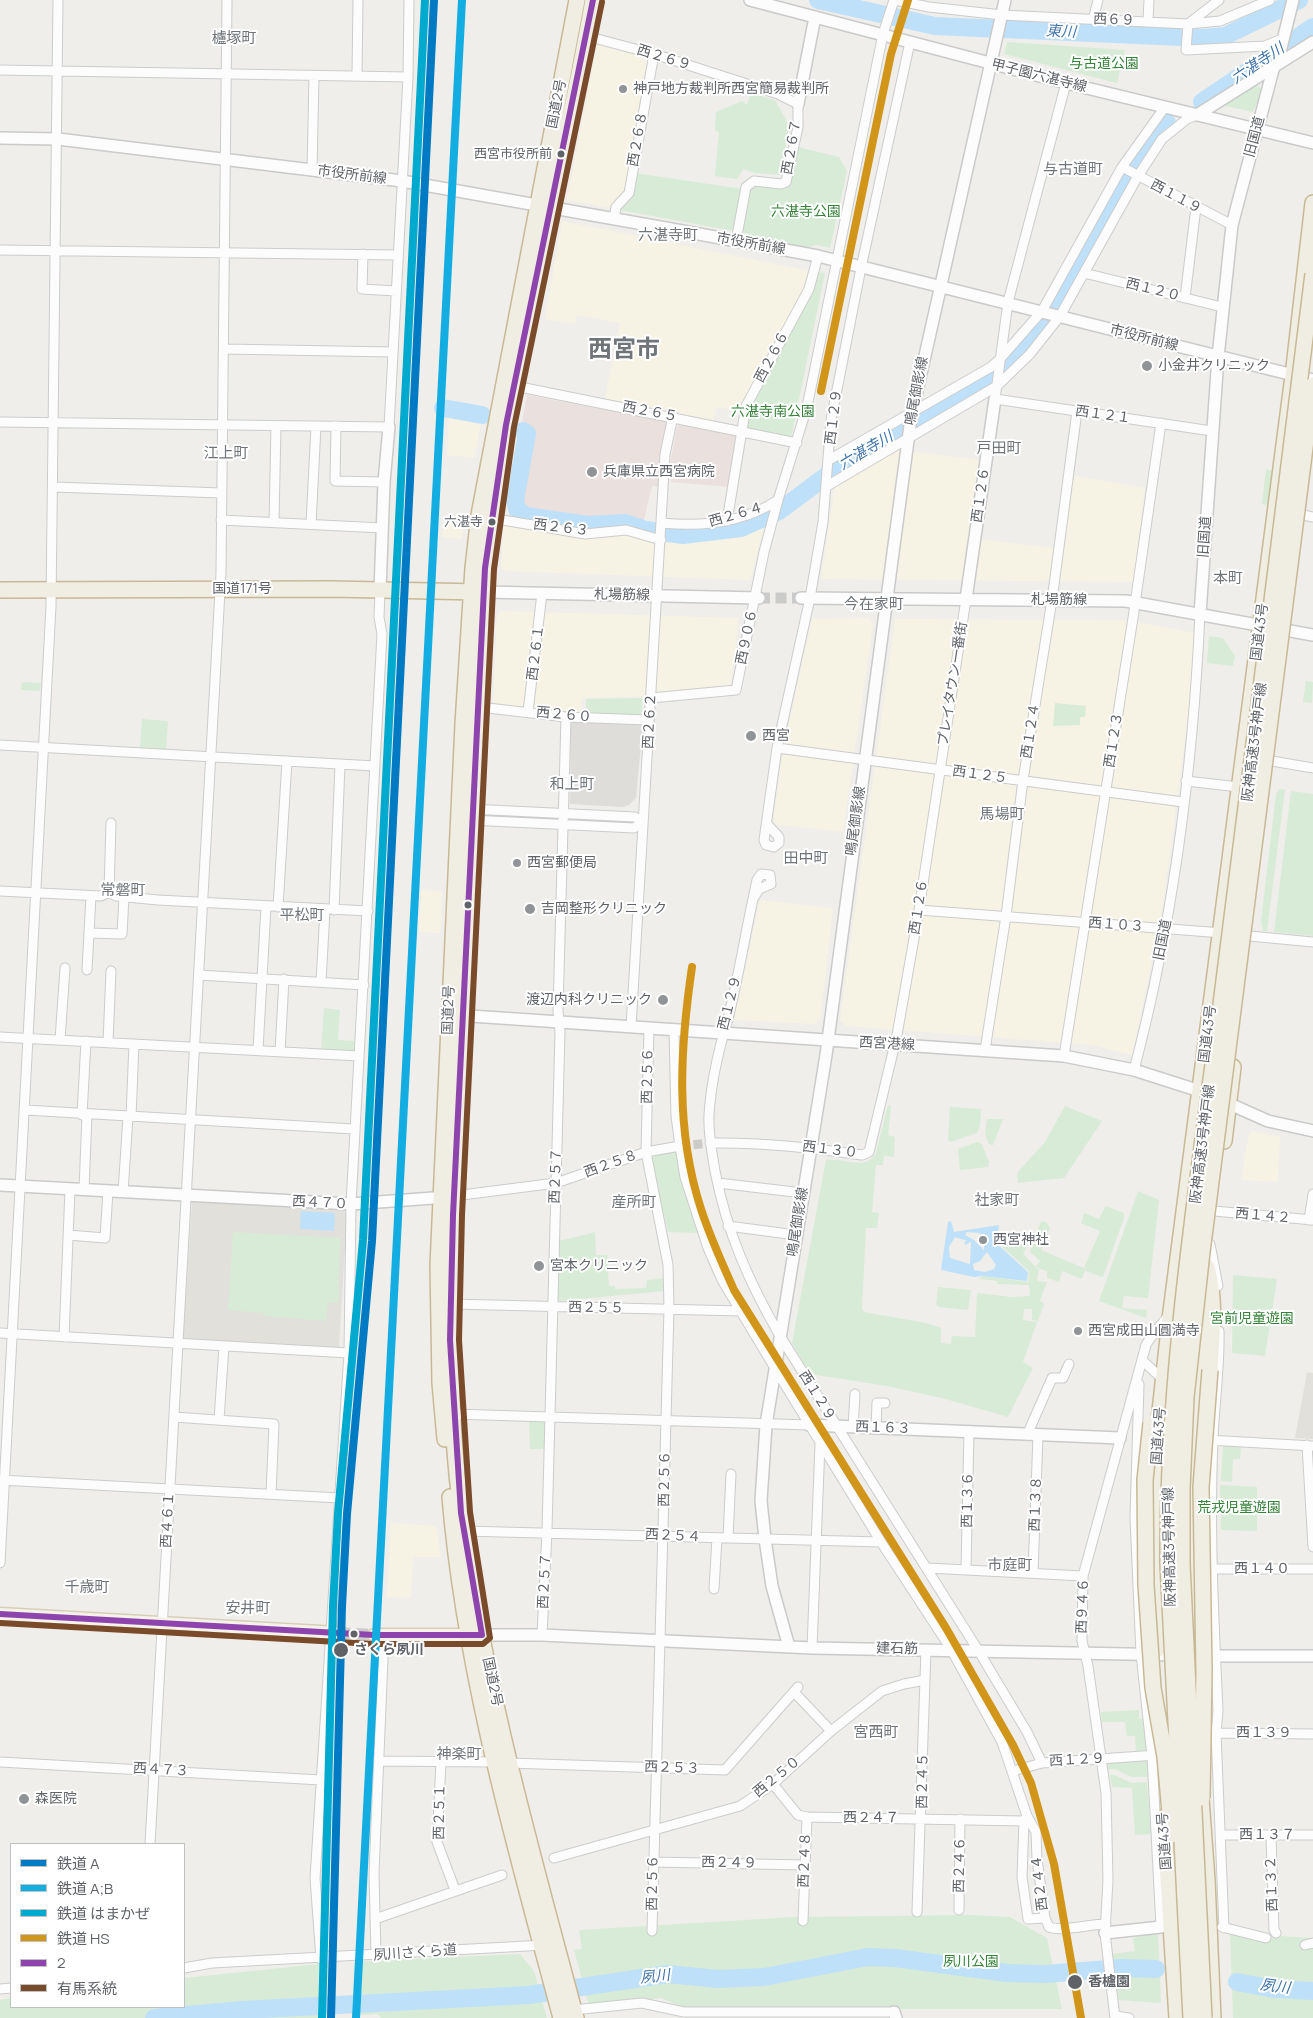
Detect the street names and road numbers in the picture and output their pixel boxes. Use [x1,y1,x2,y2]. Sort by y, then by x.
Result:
street label: 西６９ [1093,11,1135,29]
street label: 西２６９ [635,42,693,74]
street label: 甲子園六湛寺線 [989,56,1089,96]
street label: 国道2号 [544,78,570,130]
street label: 西２６８ [625,110,651,168]
street label: 旧国道 [1241,115,1269,159]
street label: 西２６７ [779,118,805,176]
street label: 市役所前線 [316,162,388,188]
street label: 西１１９ [1147,176,1205,218]
street label: 市役所前線 [715,230,787,258]
street label: 西１２０ [1124,275,1182,305]
street label: 市役所前線 [1108,321,1180,355]
street label: 西２６６ [751,328,793,386]
street label: 鳴尾御影線 [902,355,932,427]
street label: 西１２９ [822,388,846,446]
street label: 西２６５ [621,398,679,426]
street label: 西１２１ [1074,403,1132,427]
street label: 西１２６ [969,466,993,524]
street label: 西２６４ [707,499,765,531]
street label: 旧国道 [1195,515,1215,559]
street label: 西２６３ [532,516,590,540]
street label: 国道171号 [212,581,272,597]
street label: 札場筋線 [594,586,650,604]
street label: 札場筋線 [1031,592,1087,608]
street label: 国道43号 [1248,602,1272,662]
street label: 西９０６ [733,608,761,666]
street label: プレイタウン一番街 [935,620,971,748]
street label: 西２６１ [524,624,548,682]
street label: 阪神高速3号神戸線 [1239,682,1271,802]
street label: 西２６２ [640,693,660,749]
street label: 西１２４ [1018,702,1044,760]
street label: 西２６０ [535,704,593,726]
street label: 西１２３ [1101,711,1127,769]
street label: 西１２５ [951,763,1009,787]
street label: 鳴尾御影線 [843,785,869,857]
street label: 西１２６ [906,878,932,936]
street label: 西１０３ [1087,915,1145,935]
street label: 旧国道 [1151,918,1175,962]
street label: 西１２９ [715,974,745,1032]
street label: 国道2号 [440,985,458,1035]
street label: 国道43号 [1196,1004,1220,1064]
street label: 西宮港線 [859,1034,915,1054]
street label: 西２５６ [639,1048,657,1104]
street label: 阪神高速3号神戸線 [1187,1084,1219,1204]
street label: 西１３０ [801,1138,859,1162]
street label: 西２５８ [582,1147,640,1181]
street label: 西２５７ [547,1148,565,1204]
street label: 鳴尾御影線 [784,1186,812,1258]
street label: 西４７０ [292,1193,348,1213]
street label: 西１４２ [1234,1205,1292,1227]
street label: 西２５５ [568,1299,624,1317]
street label: 西１２９ [795,1368,839,1424]
street label: 国道43号 [1149,1406,1169,1466]
street label: 西１６３ [855,1419,911,1437]
street label: 西２５６ [656,1451,674,1507]
street label: 西１３６ [959,1472,977,1528]
street label: 西１３８ [1027,1476,1045,1532]
street label: 阪神高速3号神戸線 [1161,1487,1179,1607]
street label: 西４６１ [158,1492,178,1548]
street label: 西２５４ [645,1526,701,1546]
street label: 西２５７ [535,1553,555,1609]
street label: 西１４０ [1234,1561,1290,1577]
street label: 西９４６ [1074,1578,1092,1634]
street label: 建石筋 [876,1640,918,1658]
street label: 国道2号 [479,1656,505,1708]
street label: 西１３９ [1236,1725,1292,1741]
street label: 西１２９ [1049,1750,1105,1770]
street label: 西２５０ [750,1753,804,1801]
street label: 西２４５ [914,1753,932,1809]
street label: 西２５３ [644,1759,700,1777]
street label: 西４７３ [133,1760,189,1780]
street label: 西２５１ [431,1784,449,1840]
street label: 西２４７ [843,1810,899,1826]
street label: 国道43号 [1155,1811,1175,1871]
street label: 西１３７ [1239,1827,1295,1843]
street label: 西２４８ [796,1832,814,1888]
street label: 西２４６ [951,1837,969,1893]
street label: 西２４９ [701,1854,757,1872]
street label: 西２４４ [1028,1854,1052,1912]
street label: 西２５６ [644,1855,662,1911]
street label: 西１３２ [1263,1856,1281,1912]
street label: 夙川さくら道 [373,1942,457,1964]

